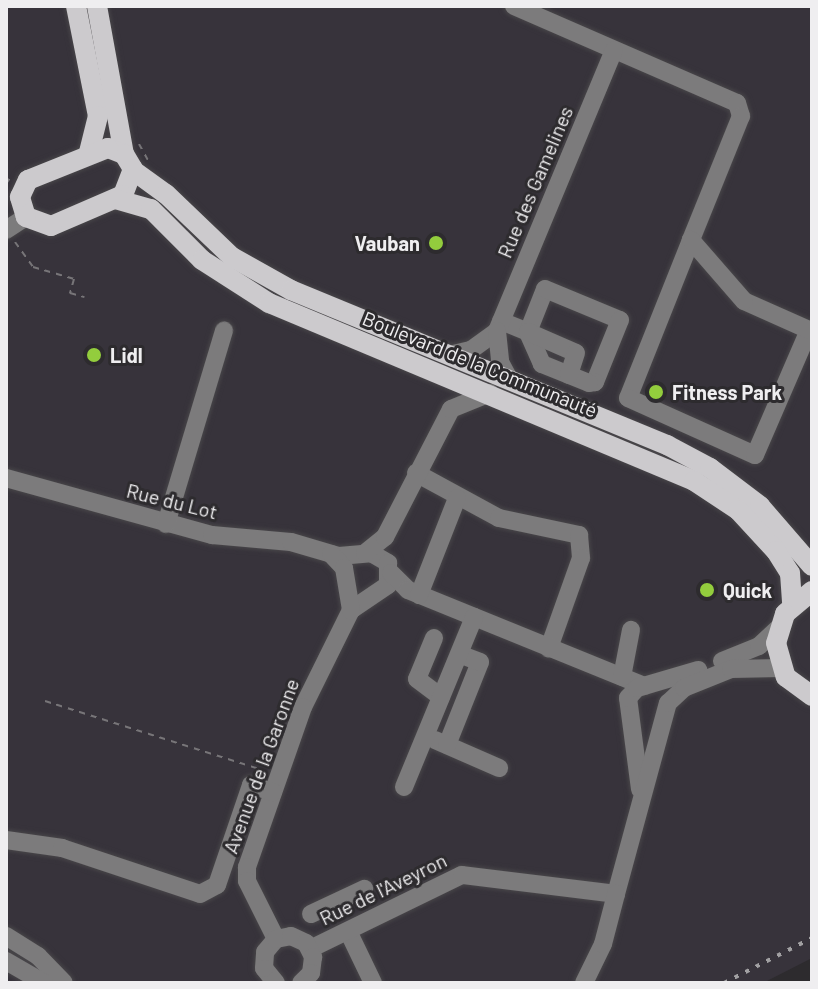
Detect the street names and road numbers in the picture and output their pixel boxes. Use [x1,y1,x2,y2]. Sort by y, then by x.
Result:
street label: Rue des Gamelines [492,103,578,261]
street label: Boulevard de la Communauté [359,306,601,422]
street label: Rue du Lot [124,478,220,524]
street label: Avenue de la Garonne [218,675,304,857]
street label: Rue de l'Aveyron [316,848,450,930]

